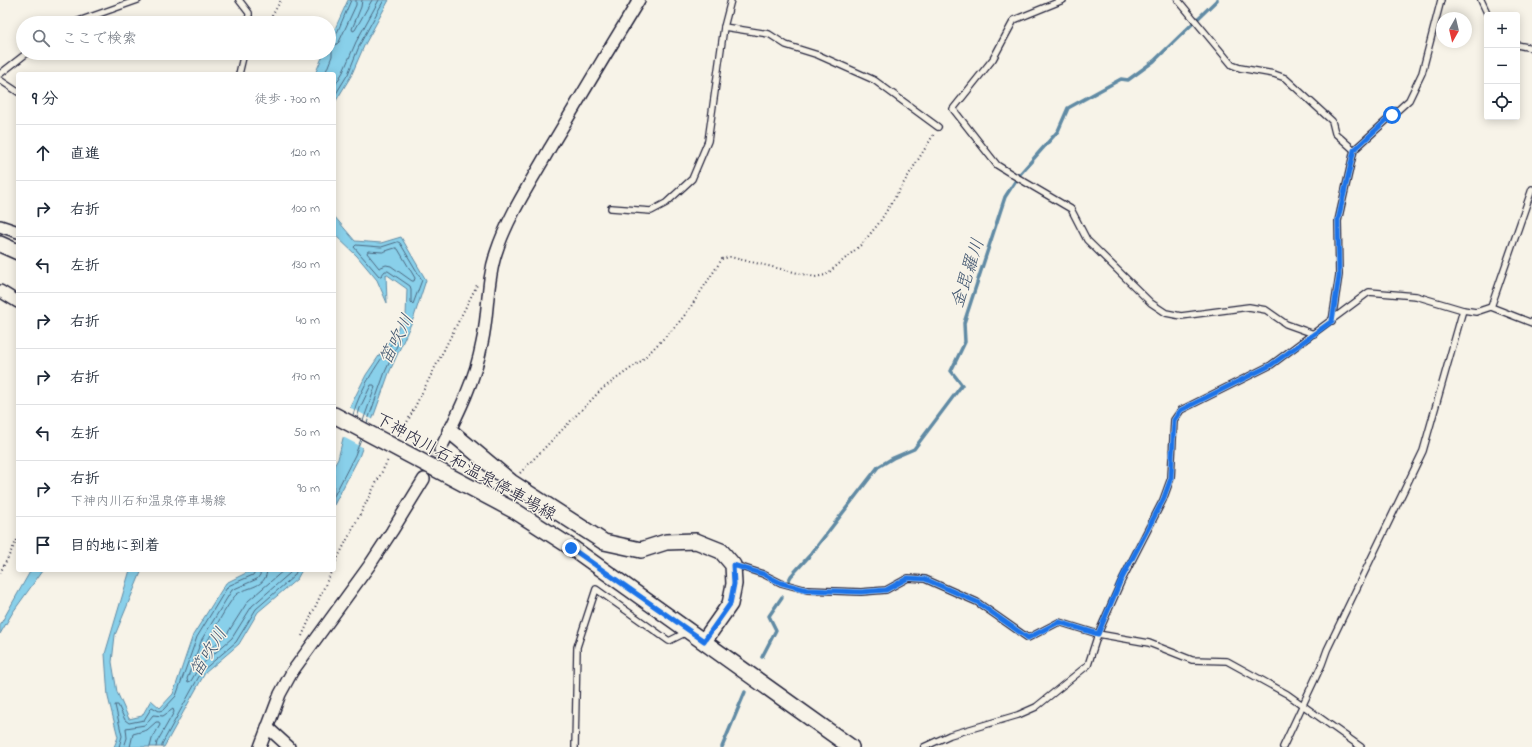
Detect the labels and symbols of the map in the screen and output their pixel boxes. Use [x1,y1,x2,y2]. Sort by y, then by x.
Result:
north arrow [1436,12,1472,48]
route start [1383,106,1401,124]
water label: 金毘羅川 [945,235,992,312]
water label: 笛吹川 [374,310,422,370]
street label: 下神内川石和温泉停車場線 [370,407,561,528]
route end [562,539,580,557]
water label: 笛吹川 [184,623,235,683]

